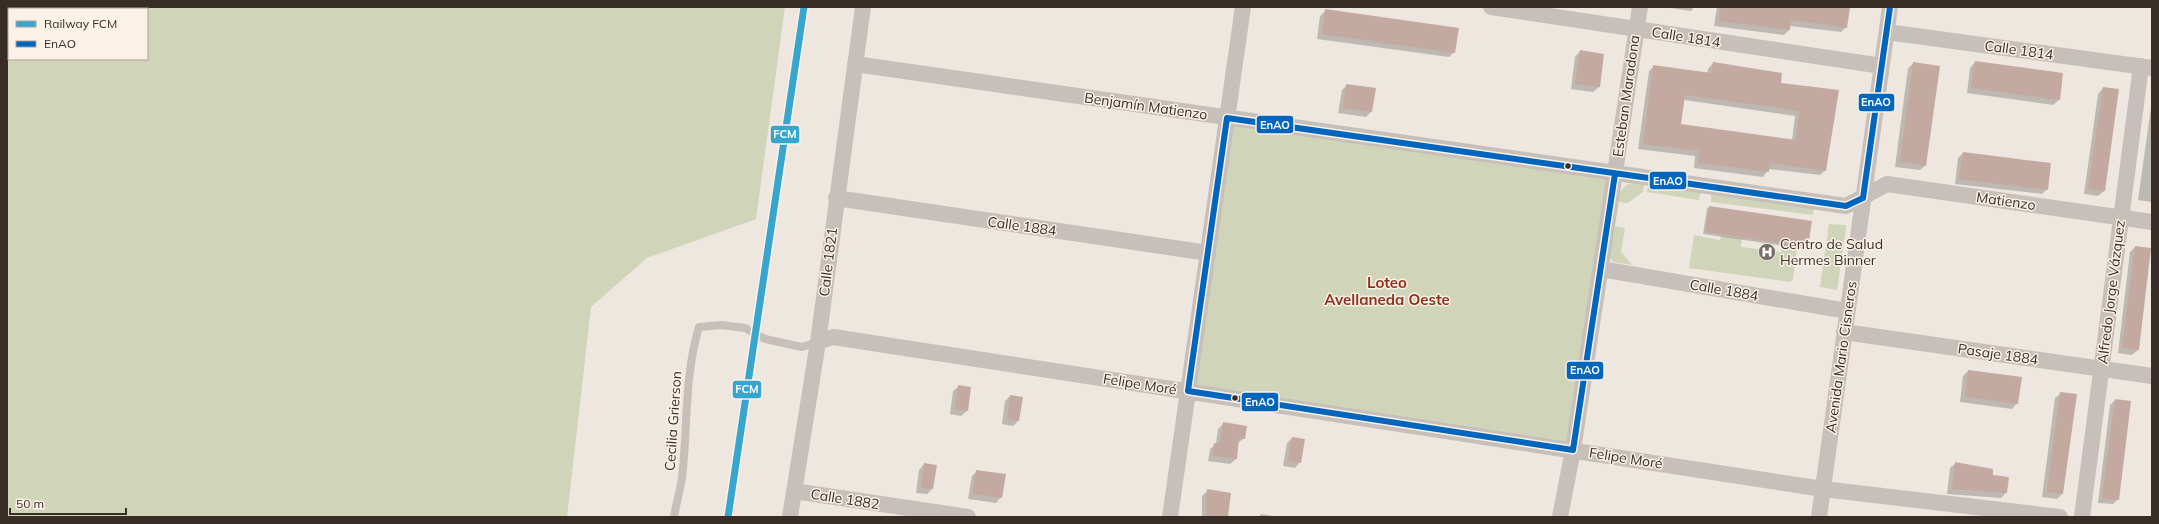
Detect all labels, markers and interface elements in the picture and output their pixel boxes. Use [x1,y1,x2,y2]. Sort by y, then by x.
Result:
legend [8,8,148,60]
text: Railway FCM [44,16,117,31]
street label: Calle 1814 [1650,23,1722,51]
street label: Esteban Maradona [1609,34,1643,158]
text: EnAO [44,36,76,51]
street label: Calle 1814 [1983,36,2055,64]
street label: Benjamín Matienzo [1083,88,1209,124]
line badge: EnAO [1858,93,1895,112]
text: EnAO [1861,95,1891,109]
line badge: EnAO [1256,115,1294,134]
text: EnAO [1260,118,1290,132]
line badge: FCM [770,125,800,144]
text: FCM [773,127,797,141]
unlabelled marker [1563,161,1573,171]
line badge: EnAO [1649,171,1687,190]
text: EnAO [1653,174,1683,188]
street label: Matienzo [1975,188,2037,214]
street label: Calle 1884 [986,212,1058,240]
street label: Alfredo Jorge Vázquez [2093,219,2129,365]
street label: Calle 1821 [815,227,841,297]
place label: Centro de Salud Hermes Binner [1780,235,1883,269]
hospital icon: Centro de Salud Hermes Binner [1757,242,1777,262]
district label: Loteo Avellaneda Oeste [1324,273,1450,309]
street label: Calle 1884 [1688,275,1760,305]
street label: Avenida Mario Cisneros [1821,280,1861,434]
street label: Pasaje 1884 [1957,339,2040,369]
line badge: EnAO [1566,361,1604,380]
text: EnAO [1570,363,1600,377]
street label: Felipe Moré [1102,369,1178,399]
street label: Cecilia Grierson [661,370,685,472]
line badge: FCM [732,380,762,399]
text: FCM [735,382,759,396]
line badge: EnAO [1241,392,1279,412]
unlabelled marker [1230,393,1240,403]
text: EnAO [1245,395,1275,409]
street label: Felipe Moré [1588,443,1664,473]
street label: Calle 1882 [809,485,881,513]
scale bar [10,490,126,516]
text: 50 m [16,496,44,511]

